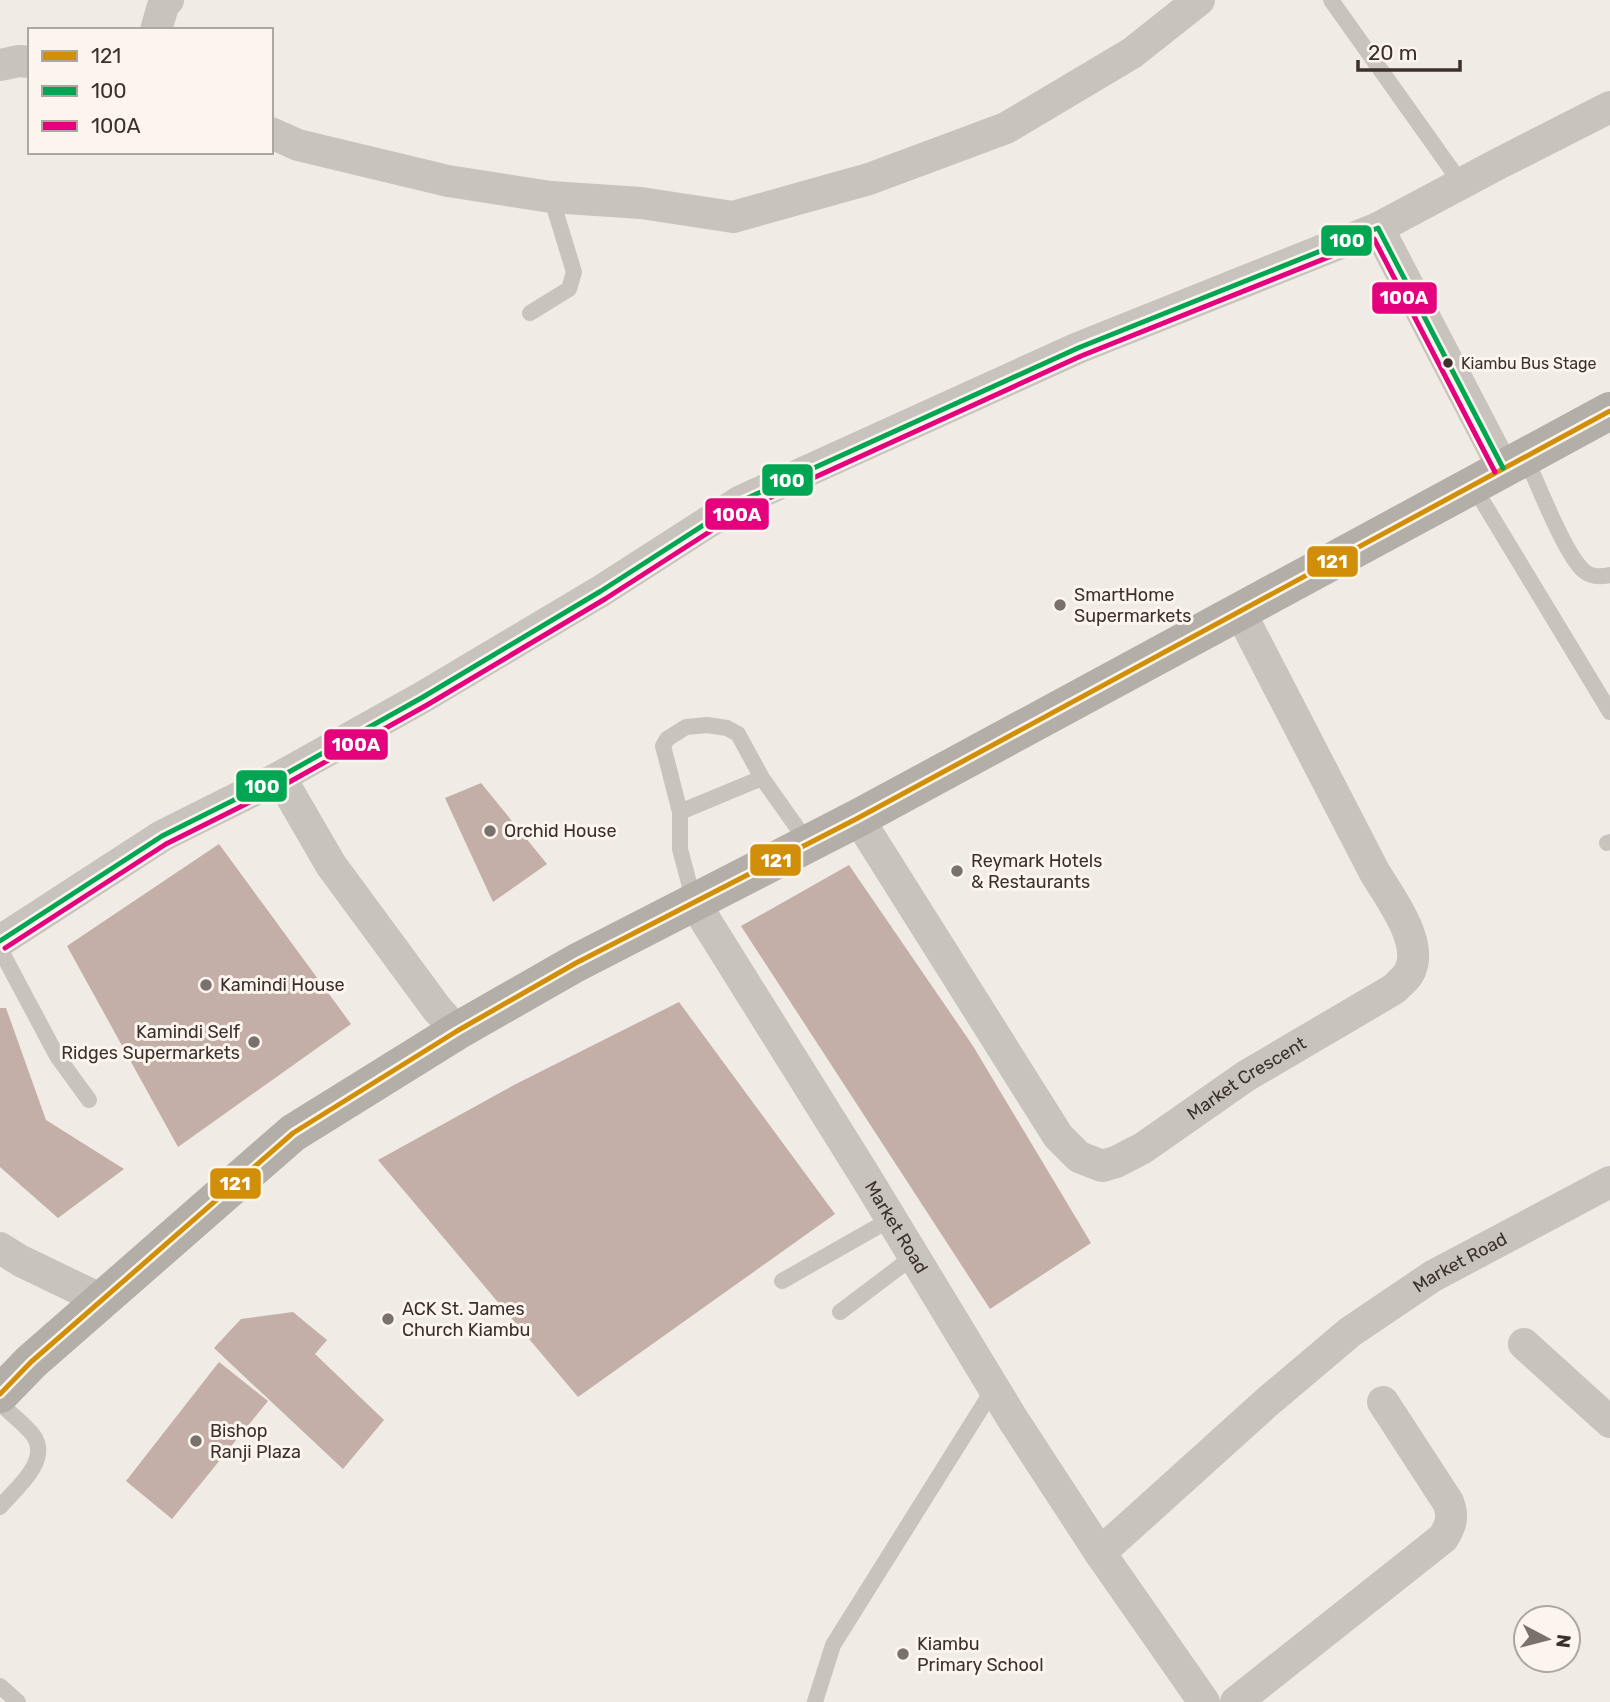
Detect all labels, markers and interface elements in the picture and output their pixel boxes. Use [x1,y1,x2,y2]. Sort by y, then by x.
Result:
legend [28,28,273,154]
scale bar [1358,28,1460,72]
text: 20 m [1368,40,1417,65]
text: 121 [91,43,121,68]
text: 100 [91,78,127,103]
text: 100A [91,113,141,138]
line badge: 100 [1320,224,1373,257]
text: 100 [1329,229,1365,252]
line badge: 100A [1371,281,1438,315]
text: 100A [1380,286,1429,309]
place label: Kiambu Bus Stage [1461,354,1597,373]
marker: Kiambu Bus Stage [1441,356,1455,370]
line badge: 100 [761,463,814,497]
text: 100 [769,469,805,492]
line badge: 100A [704,497,770,531]
text: 100A [713,503,762,526]
line badge: 121 [1306,545,1359,578]
text: 121 [1316,550,1348,573]
place label: SmartHome Supermarkets [1074,584,1192,627]
marker: SmartHome Supermarkets [1052,597,1068,613]
line badge: 100A [323,728,389,761]
text: 100A [332,733,381,756]
line badge: 100 [235,769,288,803]
text: 100 [244,775,280,798]
place label: Orchid House [504,820,617,842]
marker: Orchid House [482,823,498,839]
line badge: 121 [749,843,802,877]
text: 121 [760,849,792,872]
place label: Reymark Hotels & Restaurants [971,850,1102,893]
marker: Reymark Hotels & Restaurants [949,863,965,879]
place label: Kamindi House [220,974,345,996]
marker: Kamindi House [198,977,214,993]
place label: Kamindi Self Ridges Supermarkets [61,1021,240,1064]
street label: Market Crescent [1183,1032,1310,1125]
marker: Kamindi Self Ridges Supermarkets [246,1034,262,1050]
line badge: 121 [209,1167,262,1200]
text: 121 [219,1172,251,1195]
street label: Market Road [860,1177,933,1277]
street label: Market Road [1409,1228,1511,1297]
place label: ACK St. James Church Kiambu [402,1298,530,1341]
marker: ACK St. James Church Kiambu [380,1311,396,1327]
place label: Bishop Ranji Plaza [210,1420,301,1463]
marker: Bishop Ranji Plaza [188,1433,204,1449]
north arrow [1512,1604,1582,1674]
place label: Kiambu Primary School [917,1633,1044,1676]
text: N [1551,1633,1576,1649]
marker: Kiambu Primary School [895,1646,911,1662]

